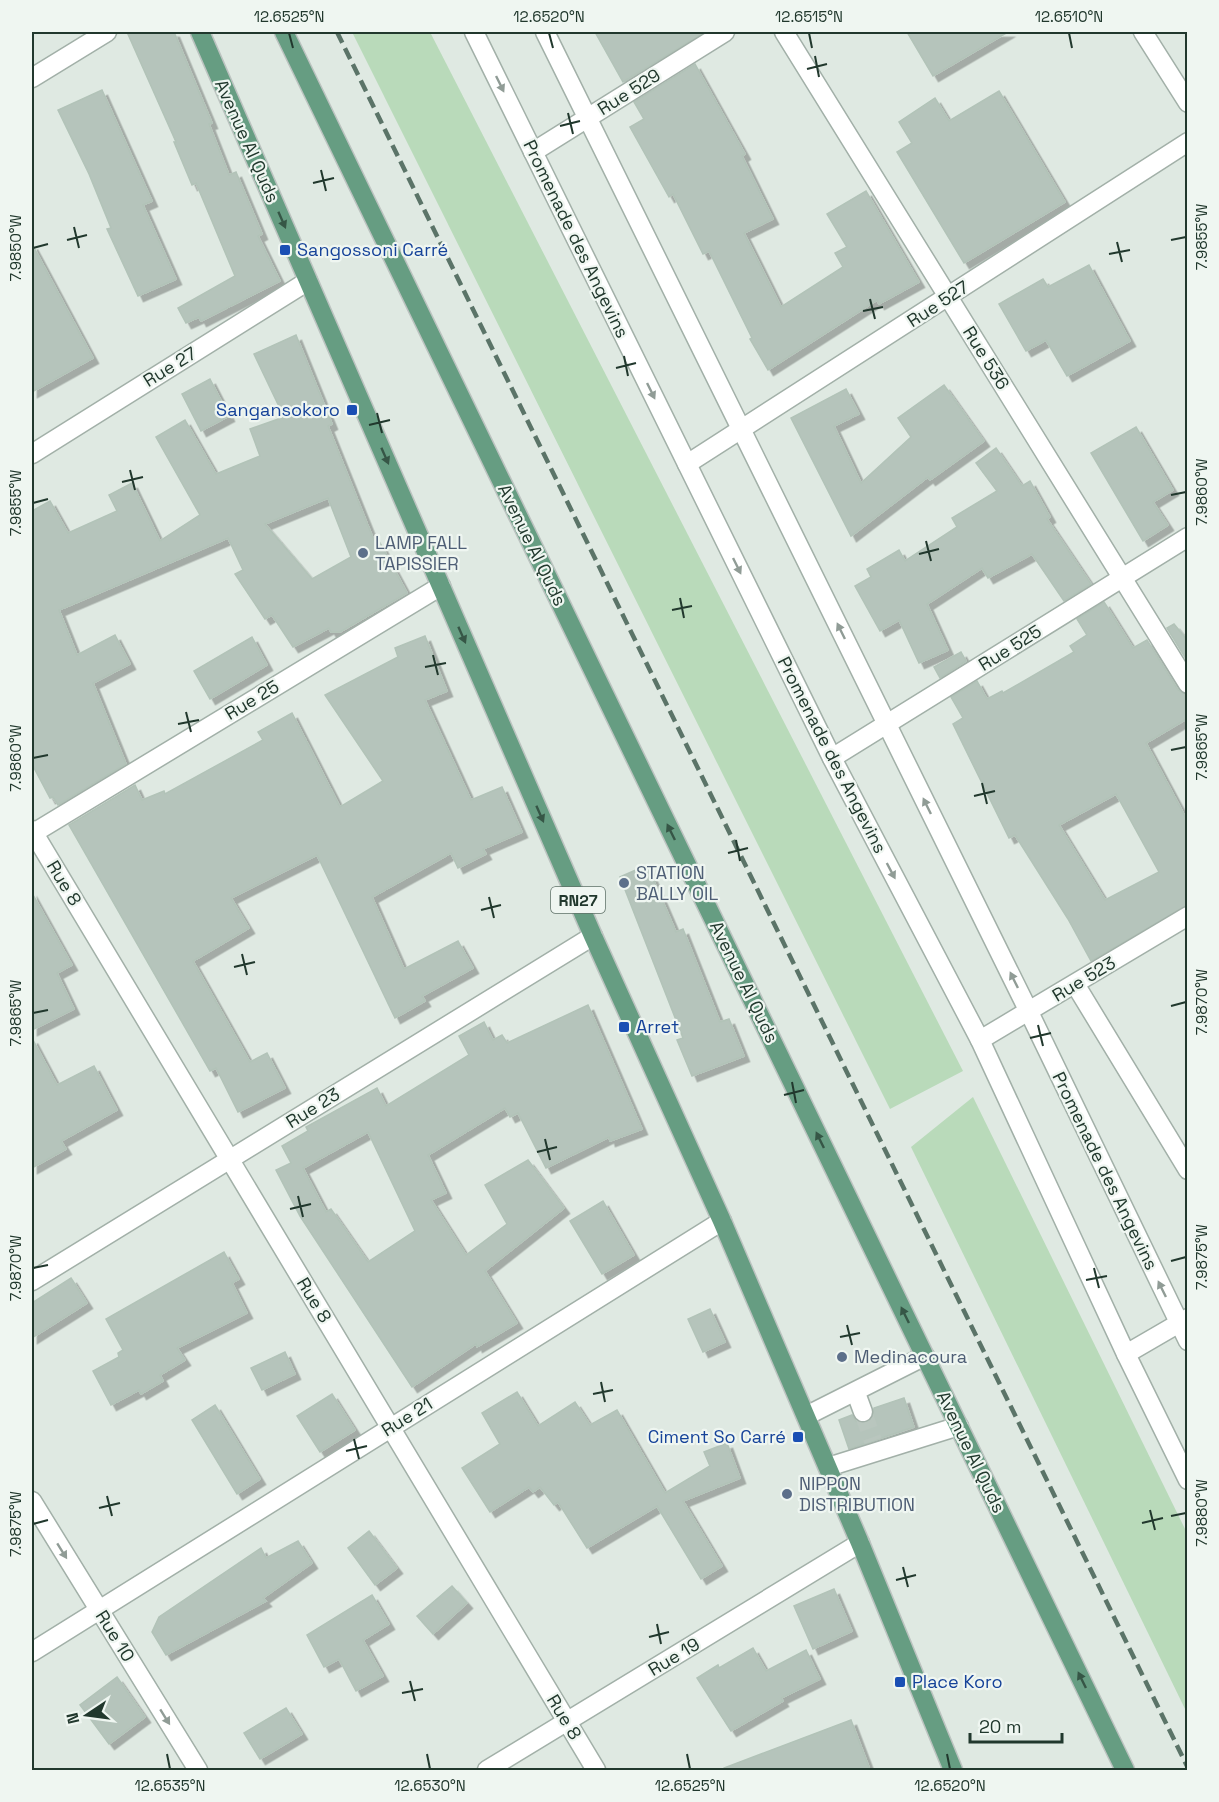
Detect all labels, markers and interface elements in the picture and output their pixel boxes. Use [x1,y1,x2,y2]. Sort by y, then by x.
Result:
text: 12.6525°N [254,7,324,26]
text: 12.6520°N [513,7,585,26]
text: 12.6515°N [775,7,843,26]
text: 12.6510°N [1035,7,1103,26]
street label: Rue 529 [593,63,665,120]
one-way arrow [494,75,504,93]
street label: Avenue Al Quds [210,76,285,206]
street label: Promenade des Angevins [518,136,634,342]
text: 7.9855°W [1192,204,1211,270]
one-way arrow [277,211,287,229]
text: 7.9850°W [6,214,25,282]
place label: Sangossoni Carré [297,238,448,261]
marker: Sangossoni Carré [278,243,292,257]
street label: Rue 527 [902,275,973,332]
street label: Rue 536 [958,322,1015,394]
street label: Rue 27 [139,341,201,392]
one-way arrow [646,382,655,399]
place label: Sangansokoro [216,398,340,421]
marker: Sangansokoro [345,403,359,417]
one-way arrow [380,448,389,465]
text: 7.9860°W [1192,458,1211,526]
text: 7.9855°W [6,470,25,536]
street label: Avenue Al Quds [493,480,572,609]
place label: LAMP FALL TAPISSIER [375,531,467,575]
marker: LAMP FALL TAPISSIER [356,546,370,560]
one-way arrow [732,557,742,574]
street label: Rue 525 [974,619,1045,676]
one-way arrow [836,622,846,640]
one-way arrow [458,627,467,644]
street label: Promenade des Angevins [773,653,892,857]
street label: Rue 25 [220,674,283,725]
text: 7.9865°W [1192,714,1211,780]
text: 7.9860°W [6,724,25,792]
one-way arrow [922,797,932,814]
one-way arrow [536,805,546,823]
one-way arrow [667,824,676,841]
street label: Rue 8 [42,856,87,910]
place label: STATION BALLY OIL [636,861,718,905]
one-way arrow [886,863,896,880]
marker: STATION BALLY OIL [617,876,631,890]
road number: RN27 [551,887,605,913]
street label: Avenue Al Quds [705,917,784,1046]
street label: Rue 523 [1048,951,1120,1006]
text: 7.9870°W [1192,969,1211,1035]
one-way arrow [1009,972,1018,989]
text: 7.9865°W [6,980,25,1046]
place label: Arret [636,1015,679,1038]
marker: Arret [617,1020,631,1034]
street label: Promenade des Angevins [1047,1068,1163,1274]
street label: Rue 23 [281,1082,344,1133]
one-way arrow [816,1131,825,1148]
text: 7.9875°W [1192,1224,1211,1290]
text: 7.9870°W [6,1235,25,1301]
street label: Rue 8 [292,1273,337,1327]
one-way arrow [1158,1280,1167,1297]
one-way arrow [901,1307,910,1324]
place label: Medinacoura [854,1345,967,1368]
marker: Medinacoura [835,1350,849,1364]
street label: Avenue Al Quds [932,1387,1011,1516]
street label: Rue 21 [377,1392,437,1441]
place label: Ciment So Carré [648,1425,786,1448]
marker: Ciment So Carré [791,1430,805,1444]
place label: NIPPON DISTRIBUTION [799,1472,915,1516]
text: 7.9880°W [1192,1479,1211,1547]
marker: NIPPON DISTRIBUTION [780,1487,794,1501]
text: 7.9875°W [6,1491,25,1557]
one-way arrow [57,1542,68,1559]
street label: Rue 10 [91,1606,140,1666]
street label: Rue 19 [644,1632,704,1681]
place label: Place Koro [912,1670,1003,1693]
one-way arrow [1077,1671,1087,1689]
marker: Place Koro [893,1675,907,1689]
north arrow [57,1685,117,1745]
street label: Rue 8 [542,1690,587,1744]
scale bar [970,1706,1062,1744]
one-way arrow [159,1708,170,1725]
text: N [61,1711,84,1726]
text: 20 m [979,1715,1022,1738]
text: 12.6535°N [135,1776,205,1795]
text: 12.6530°N [394,1776,466,1795]
text: 12.6525°N [655,1776,725,1795]
text: 12.6520°N [914,1776,986,1795]

